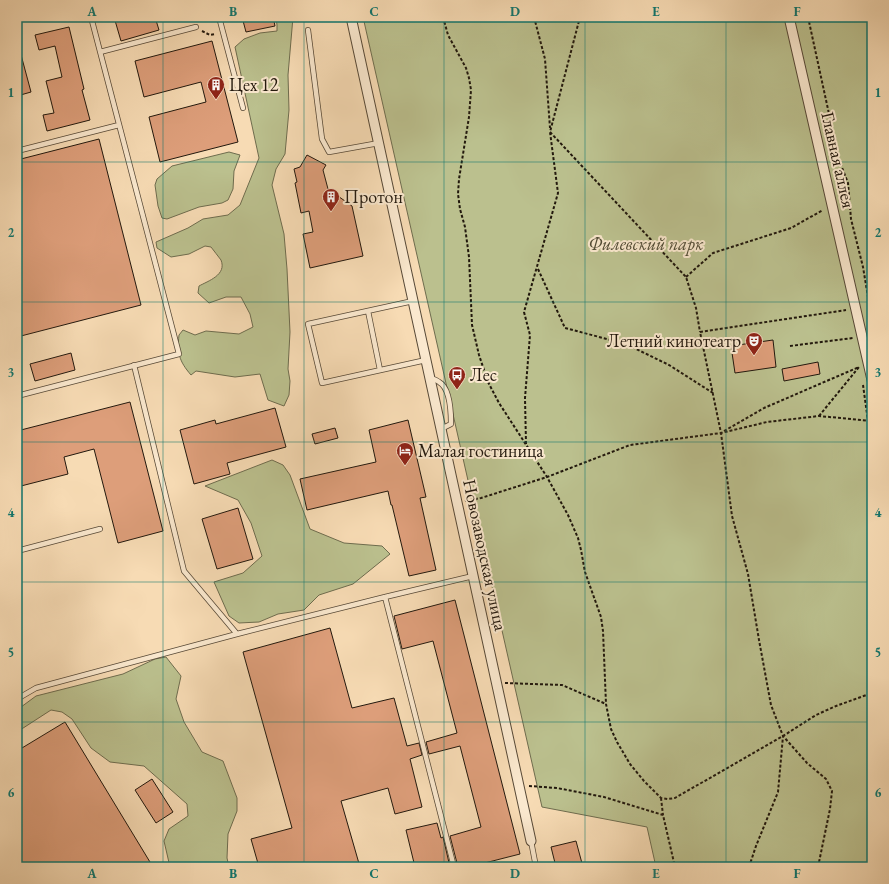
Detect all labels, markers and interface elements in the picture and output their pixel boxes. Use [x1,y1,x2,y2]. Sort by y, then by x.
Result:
text: A [86,3,97,20]
text: B [229,3,237,20]
text: C [369,3,379,20]
text: D [510,3,520,20]
text: E [652,3,660,20]
text: F [793,3,801,20]
place label: Цех 12 [229,73,279,96]
building icon: Цех 12 [206,75,226,100]
text: 1 [8,84,15,101]
text: 1 [875,84,882,101]
street label: Главная аллея [816,110,861,210]
place label: Протон [344,185,403,208]
building icon: Протон [321,187,341,212]
text: 2 [8,224,15,241]
text: 2 [875,224,882,241]
park label: Филевский парк [589,232,704,256]
place label: Летний кинотеатр [607,329,741,352]
theatre icon: Летний кинотеатр [744,331,764,356]
place label: Лес [470,363,497,386]
text: 3 [8,364,15,381]
text: 3 [875,364,882,381]
bus stop icon: Лес [447,365,467,390]
place label: Малая гостиница [418,439,544,462]
hotel icon: Малая гостиница [395,441,415,466]
street label: Новозаводская улица [458,477,513,634]
text: 4 [8,504,15,521]
text: 4 [875,504,882,521]
text: 5 [8,644,14,661]
text: 5 [875,644,881,661]
text: 6 [8,784,15,801]
text: 6 [875,784,882,801]
text: A [86,865,97,882]
text: B [229,865,237,882]
text: C [369,865,379,882]
text: D [510,865,520,882]
text: E [652,865,660,882]
text: F [793,865,801,882]

